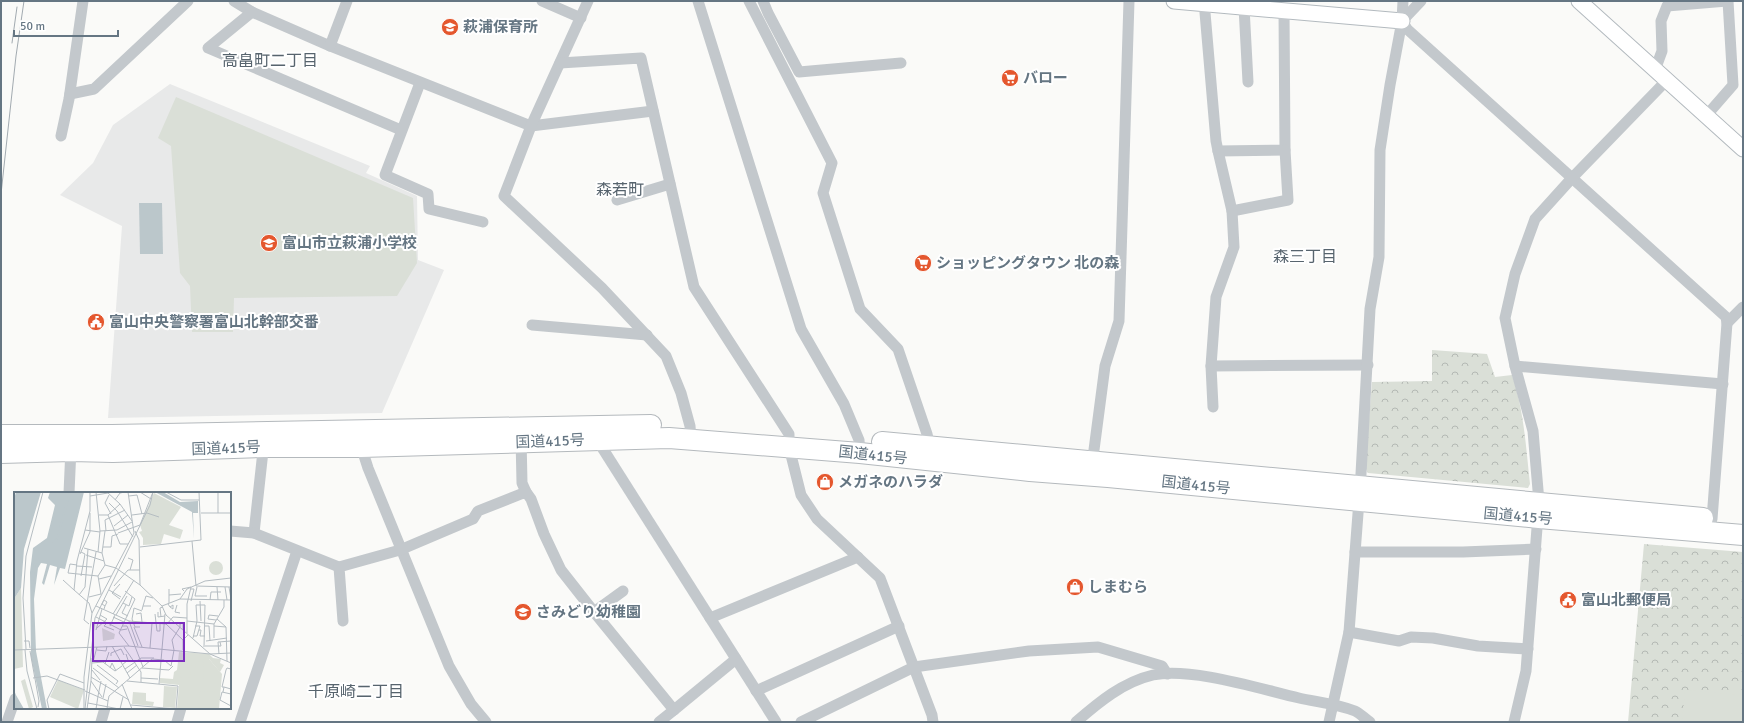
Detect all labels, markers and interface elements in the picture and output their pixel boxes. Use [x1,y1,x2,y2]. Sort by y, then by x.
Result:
scale bar [14,12,118,38]
school or university icon: 萩浦保育所 [440,17,460,37]
place label: 萩浦保育所 [463,18,538,36]
text: 50 m [20,19,45,34]
district label: 高畠町二丁目 [222,51,318,71]
supermarket icon: バロー [1000,68,1020,88]
place label: バロー [1023,69,1068,87]
district label: 森若町 [596,180,644,200]
school or university icon: 富山市立萩浦小学校 [259,233,279,253]
place label: 富山市立萩浦小学校 [282,234,417,252]
district label: 森三丁目 [1273,247,1337,267]
supermarket icon: ショッピングタウン 北の森 [913,253,933,273]
place label: ショッピングタウン 北の森 [936,254,1119,272]
public building icon: 富山中央警察署富山北幹部交番 [86,312,106,332]
place label: 富山中央警察署富山北幹部交番 [109,313,319,331]
street label: 国道415号 [515,431,585,451]
street label: 国道415号 [191,438,261,458]
street label: 国道415号 [838,442,908,468]
shop icon: メガネのハラダ [815,472,835,492]
street label: 国道415号 [1161,472,1231,498]
place label: メガネのハラダ [838,473,943,491]
inset map [14,492,231,709]
street label: 国道415号 [1483,504,1553,528]
shop icon: しまむら [1065,577,1085,597]
place label: しまむら [1088,578,1148,596]
public building icon: 富山北郵便局 [1558,590,1578,610]
place label: 富山北郵便局 [1581,591,1671,609]
school or university icon: さみどり幼稚園 [513,602,533,622]
place label: さみどり幼稚園 [536,603,641,621]
district label: 千原崎二丁目 [308,682,404,702]

